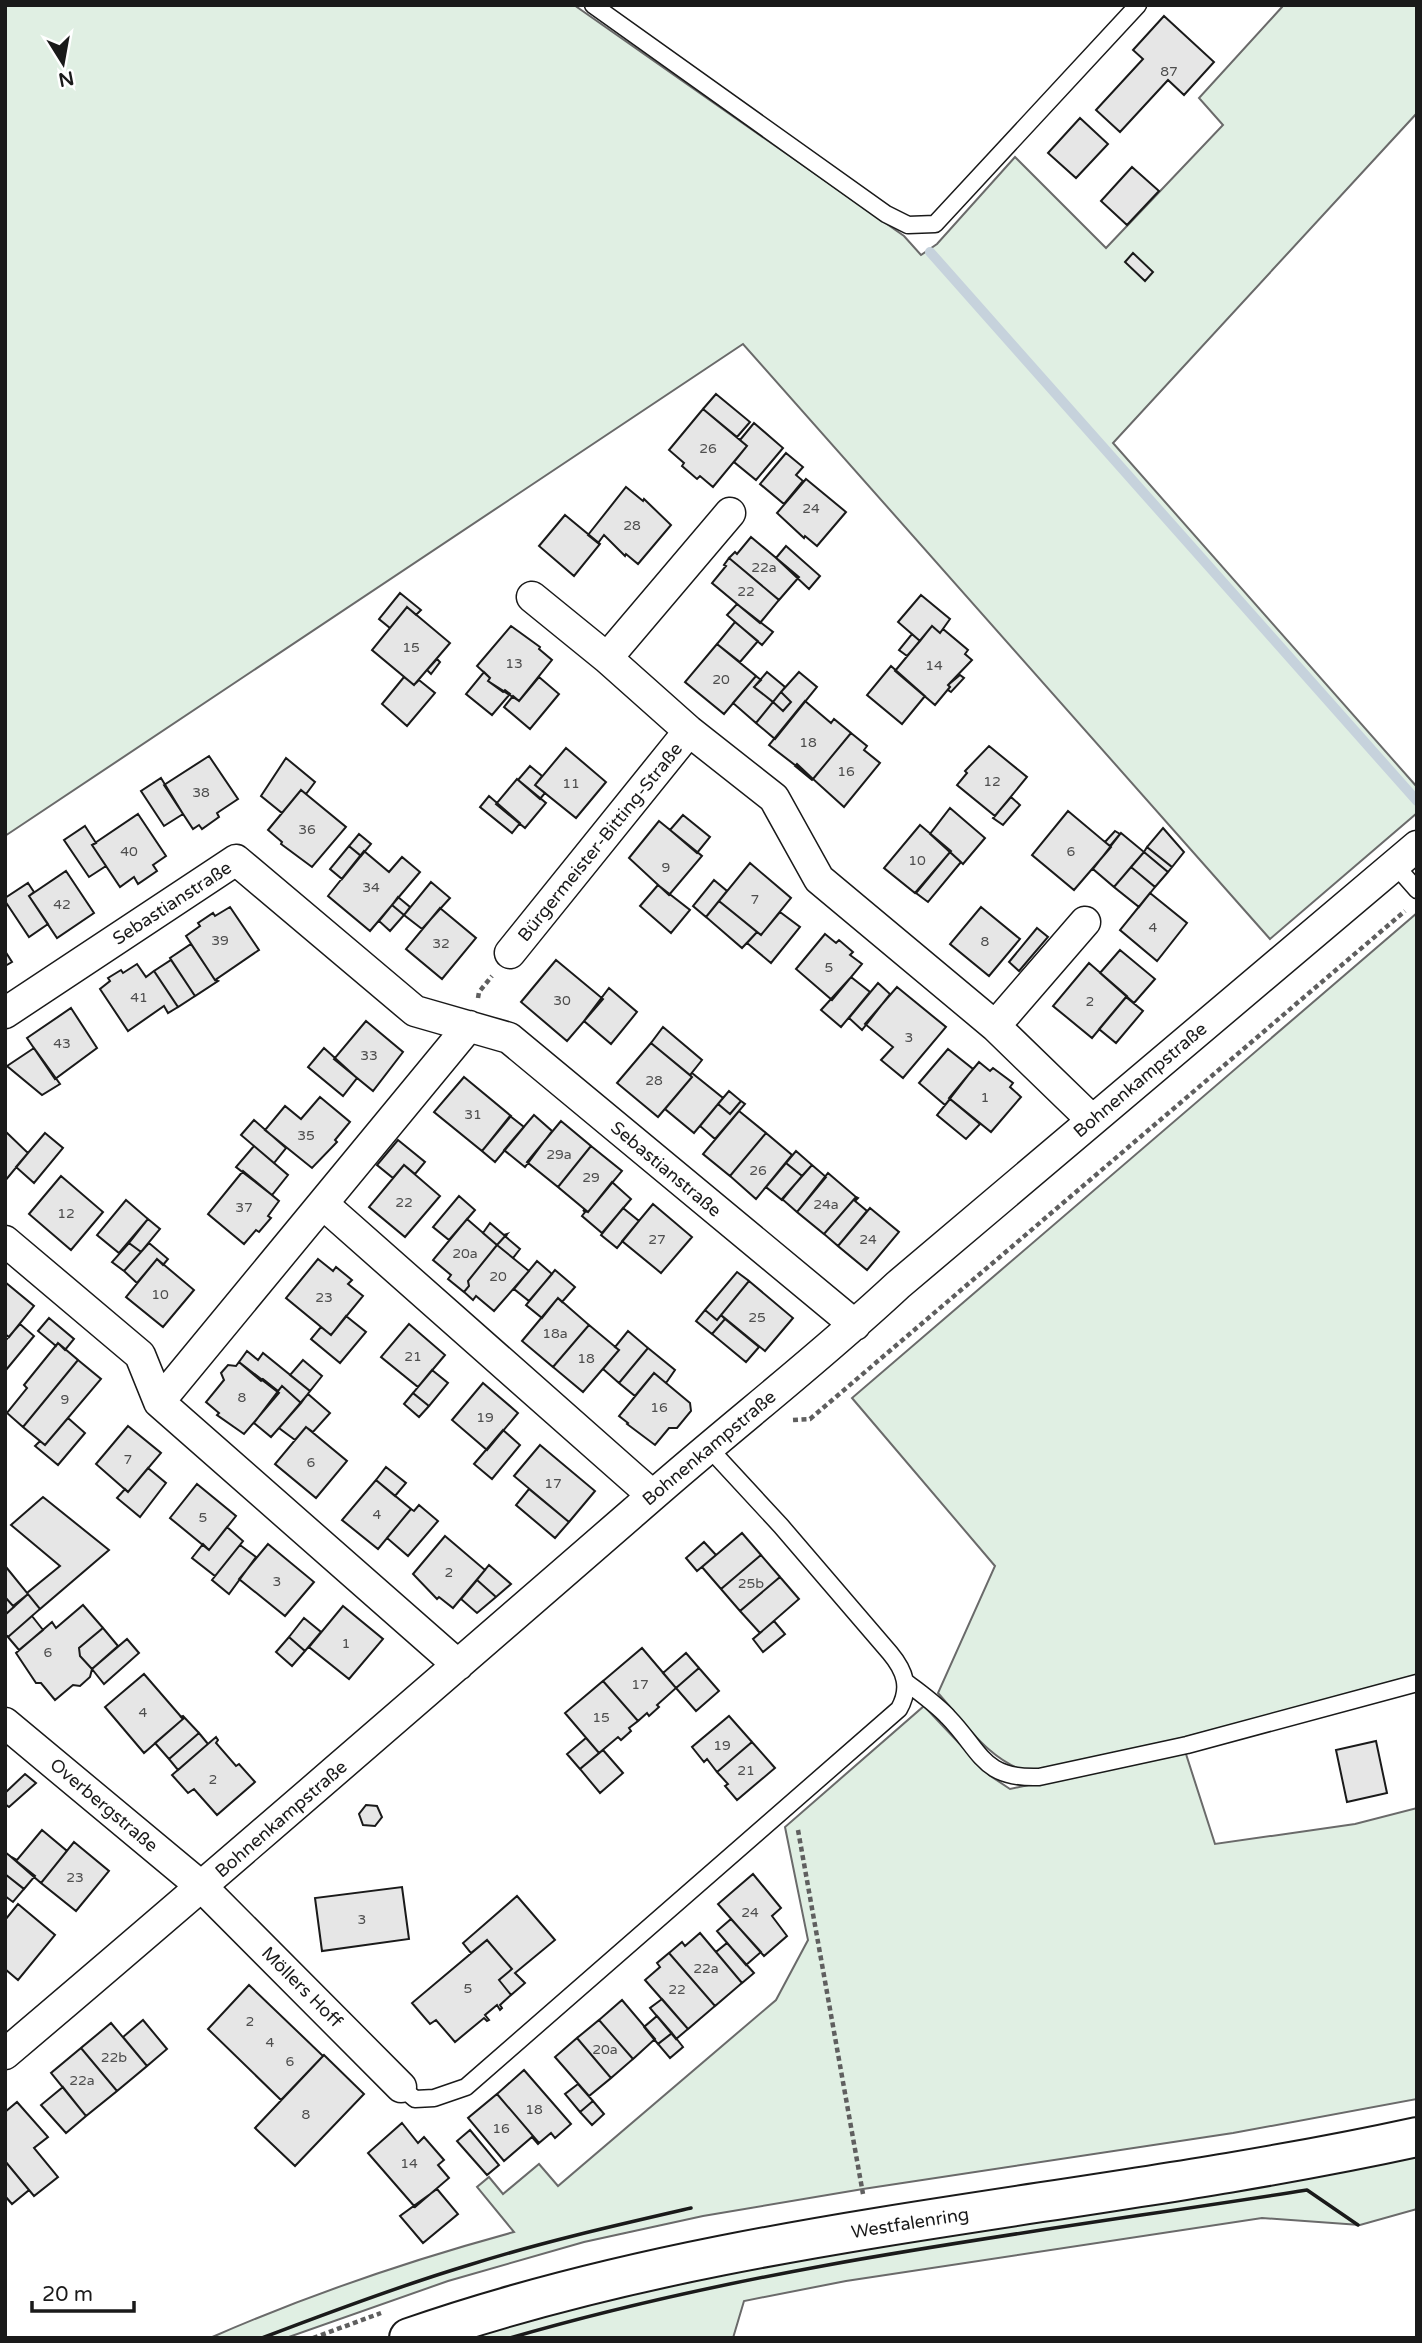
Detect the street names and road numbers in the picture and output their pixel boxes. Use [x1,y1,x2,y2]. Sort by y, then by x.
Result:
street label: Bürgermeister-Bitting-Straße [513,738,687,946]
street label: Sebastianstraße [108,856,236,950]
street label: Bohnenkampstraße [1069,1018,1211,1142]
street label: Sebastianstraße [606,1116,726,1222]
street label: Bohnenkampstraße [638,1386,780,1510]
street label: Overbergstraße [46,1753,162,1857]
street label: Bohnenkampstraße [211,1756,351,1882]
street label: Möllers Hoff [257,1942,347,2032]
street label: Westfalenring [849,2203,971,2243]

